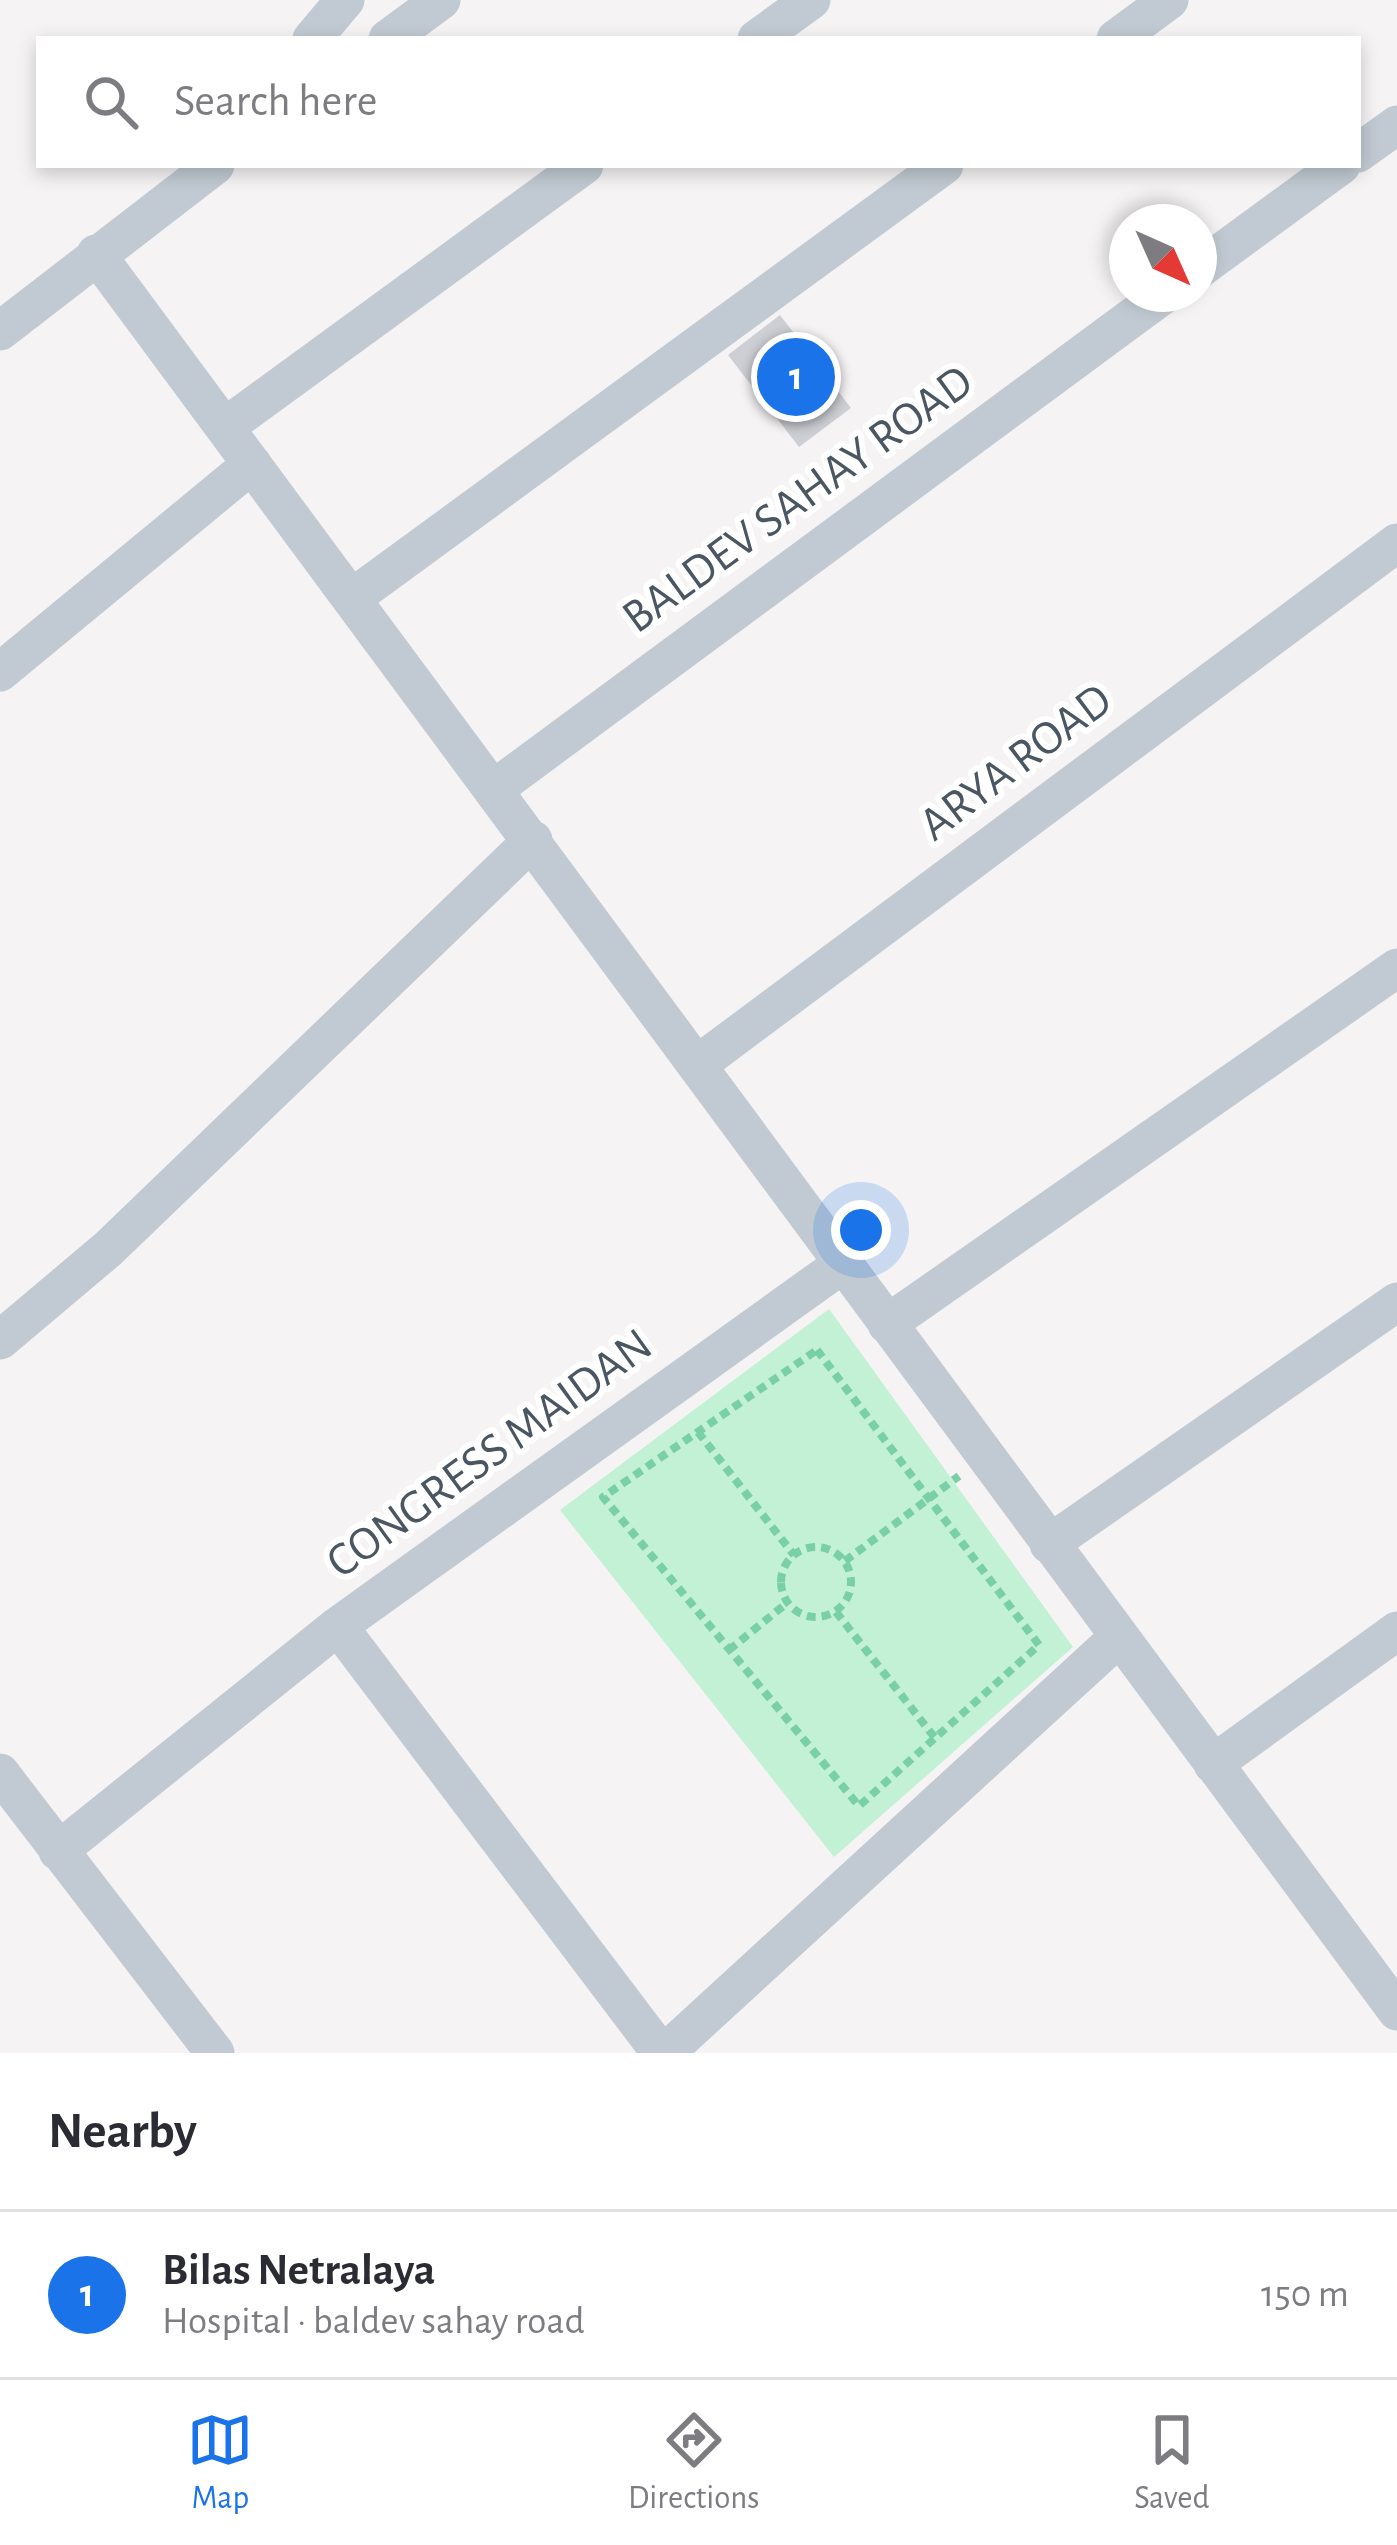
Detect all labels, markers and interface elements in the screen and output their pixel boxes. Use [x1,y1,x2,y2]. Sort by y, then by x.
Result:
search box [36,36,1361,168]
icon: search [78,69,144,135]
text: Search here [174,79,377,124]
north arrow [1109,204,1217,312]
pin: 1 [757,332,835,422]
street label: BALDEV SAHAY ROAD [614,357,982,643]
street label: ARYA ROAD [911,676,1121,850]
your location [831,1200,891,1260]
street label: CONGRESS MAIDAN [319,1320,661,1588]
text: Nearby [48,2106,197,2157]
text: Bilas Netralaya [162,2248,435,2293]
text: 1 [80,2275,94,2314]
text: 150 m [1261,2275,1349,2314]
text: Hospital · baldev sahay road [162,2302,585,2341]
tab: Map [187,2407,253,2519]
tab: Directions [628,2407,759,2519]
tab: Saved [1134,2407,1210,2519]

